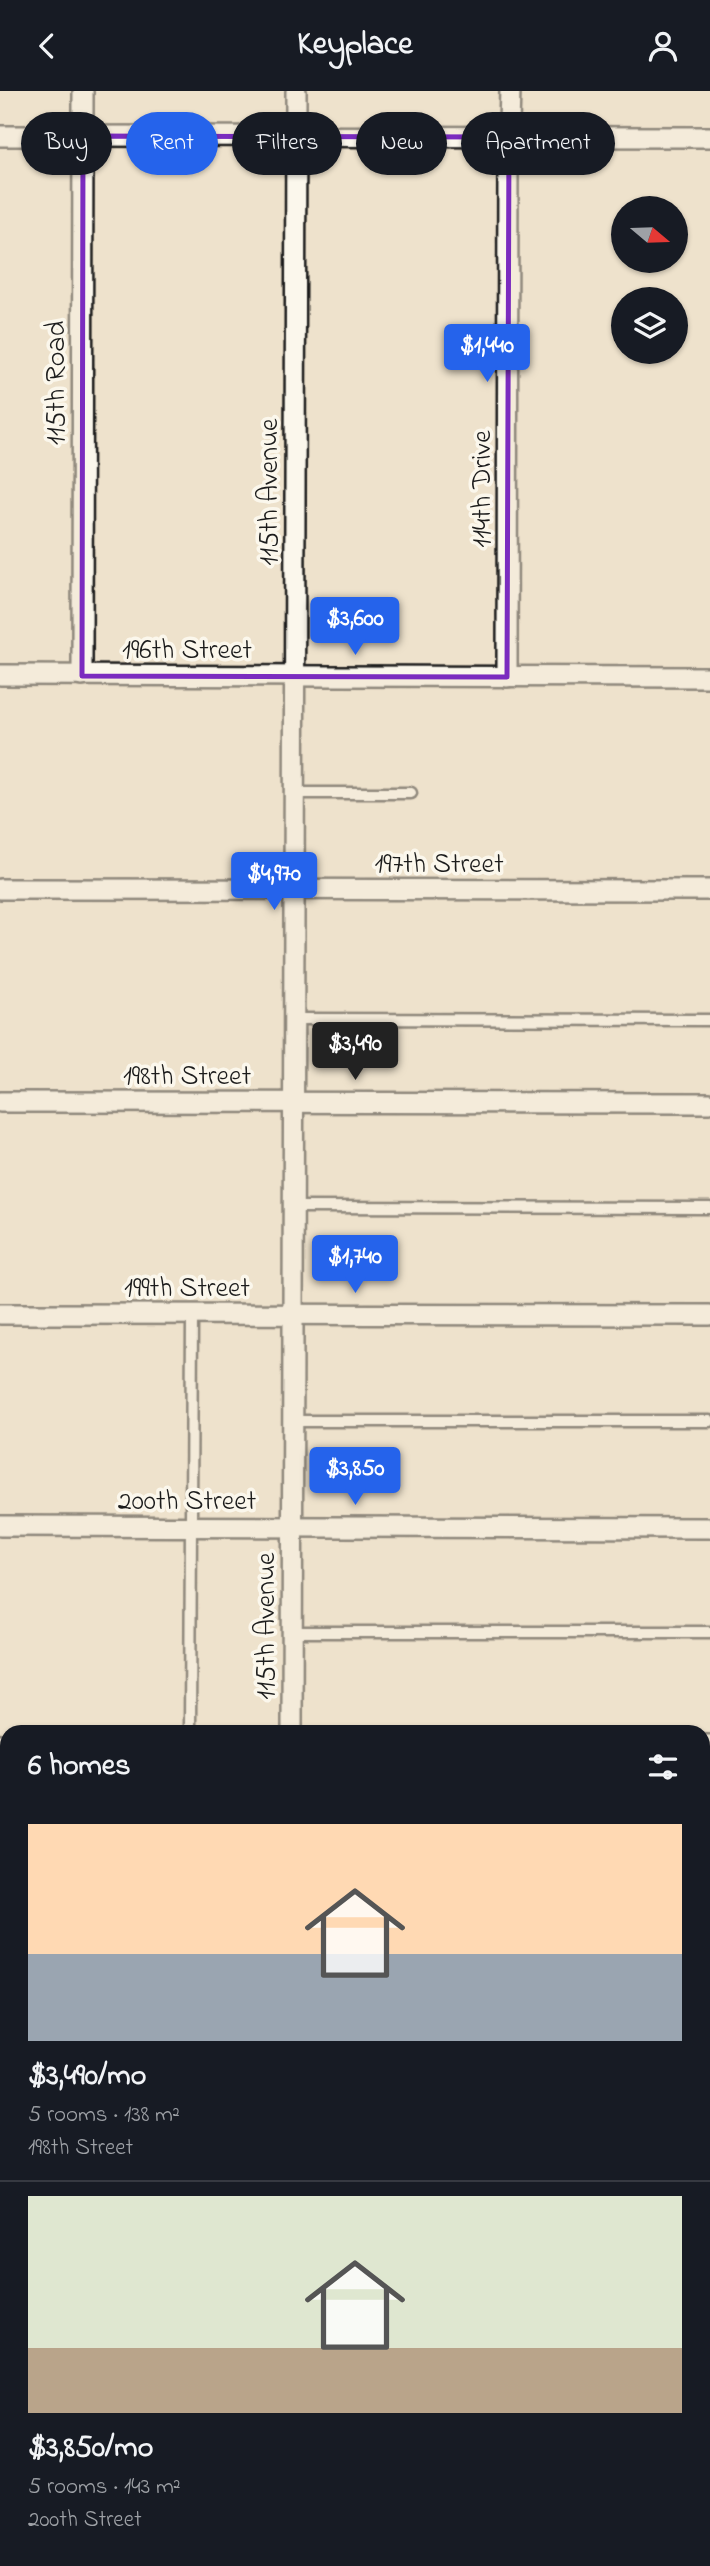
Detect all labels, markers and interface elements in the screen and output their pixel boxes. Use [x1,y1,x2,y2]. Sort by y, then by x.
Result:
text: Keyplace [297,22,413,69]
icon: back [28,27,66,65]
icon: person [644,27,682,65]
chip: Buy [21,112,112,175]
chip: Rent [126,112,218,175]
chip: Filters [232,112,342,175]
chip: New [356,112,447,175]
chip: Apartment [461,112,615,175]
north arrow [611,196,688,273]
map controls [611,196,688,364]
button: layers [611,287,688,364]
street label: 115th Road [37,321,78,445]
pin: $1,440 [430,324,544,384]
text: $1,440 [460,330,514,363]
street label: 115th Avenue [250,418,291,566]
street label: 114th Drive [463,430,504,548]
pin: $3,600 [298,597,412,657]
text: $3,600 [326,603,384,636]
street label: 196th Street [122,631,252,672]
street label: 197th Street [374,845,504,886]
pin: $4,970 [217,853,331,912]
text: $4,970 [247,858,301,891]
pin: $3,490 [298,1023,412,1082]
text: $3,490 [328,1028,382,1061]
street label: 198th Street [123,1057,251,1098]
pin: $1,740 [298,1235,412,1295]
text: $1,740 [328,1241,382,1274]
street label: 199th Street [124,1269,250,1310]
pin: $3,850 [298,1447,412,1507]
text: $3,850 [325,1453,385,1486]
street label: 200th Street [118,1482,256,1523]
street label: 115th Avenue [247,1552,288,1700]
text: 6 homes [28,1745,131,1789]
icon: filters [644,1748,682,1786]
icon: home [292,1870,418,1996]
text: $3,490/mo [28,2055,146,2099]
text: 5 rooms · 138 m² [28,2099,180,2132]
text: 198th Street [28,2132,133,2165]
icon: home [292,2242,418,2368]
text: $3,850/mo [28,2427,153,2471]
text: 5 rooms · 143 m² [28,2471,181,2504]
text: 200th Street [28,2504,142,2537]

